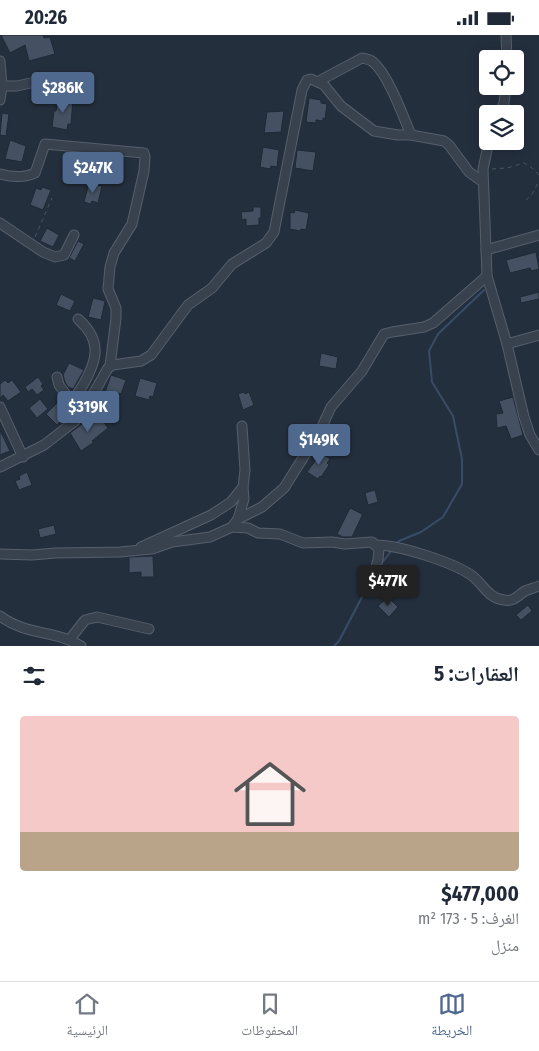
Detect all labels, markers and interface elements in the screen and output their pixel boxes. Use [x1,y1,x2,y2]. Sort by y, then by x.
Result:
text: 20:26 [25,6,67,29]
map controls [479,50,524,150]
button: locate [479,50,524,95]
pin: $286K [28,71,98,114]
text: $286K [42,78,84,97]
button: layers [479,105,524,150]
pin: $247K [58,151,128,194]
text: $247K [74,158,112,177]
pin: $319K [53,391,123,433]
text: $319K [68,397,108,416]
pin: $149K [284,423,354,466]
text: $149K [299,430,339,449]
pin: $477K [353,565,423,607]
text: $477K [369,571,407,590]
text: العقارات: 5 [434,661,519,687]
icon: filters [20,662,48,690]
icon: home [225,749,315,839]
text: $477,000 [441,881,519,907]
text: الغرف: 5 · 173 m² [418,909,519,928]
text: منزل [491,936,519,955]
tab: الرئيسية [67,990,108,1044]
tab: المحفوظات [241,990,298,1044]
tab: الخريطة [431,990,472,1044]

